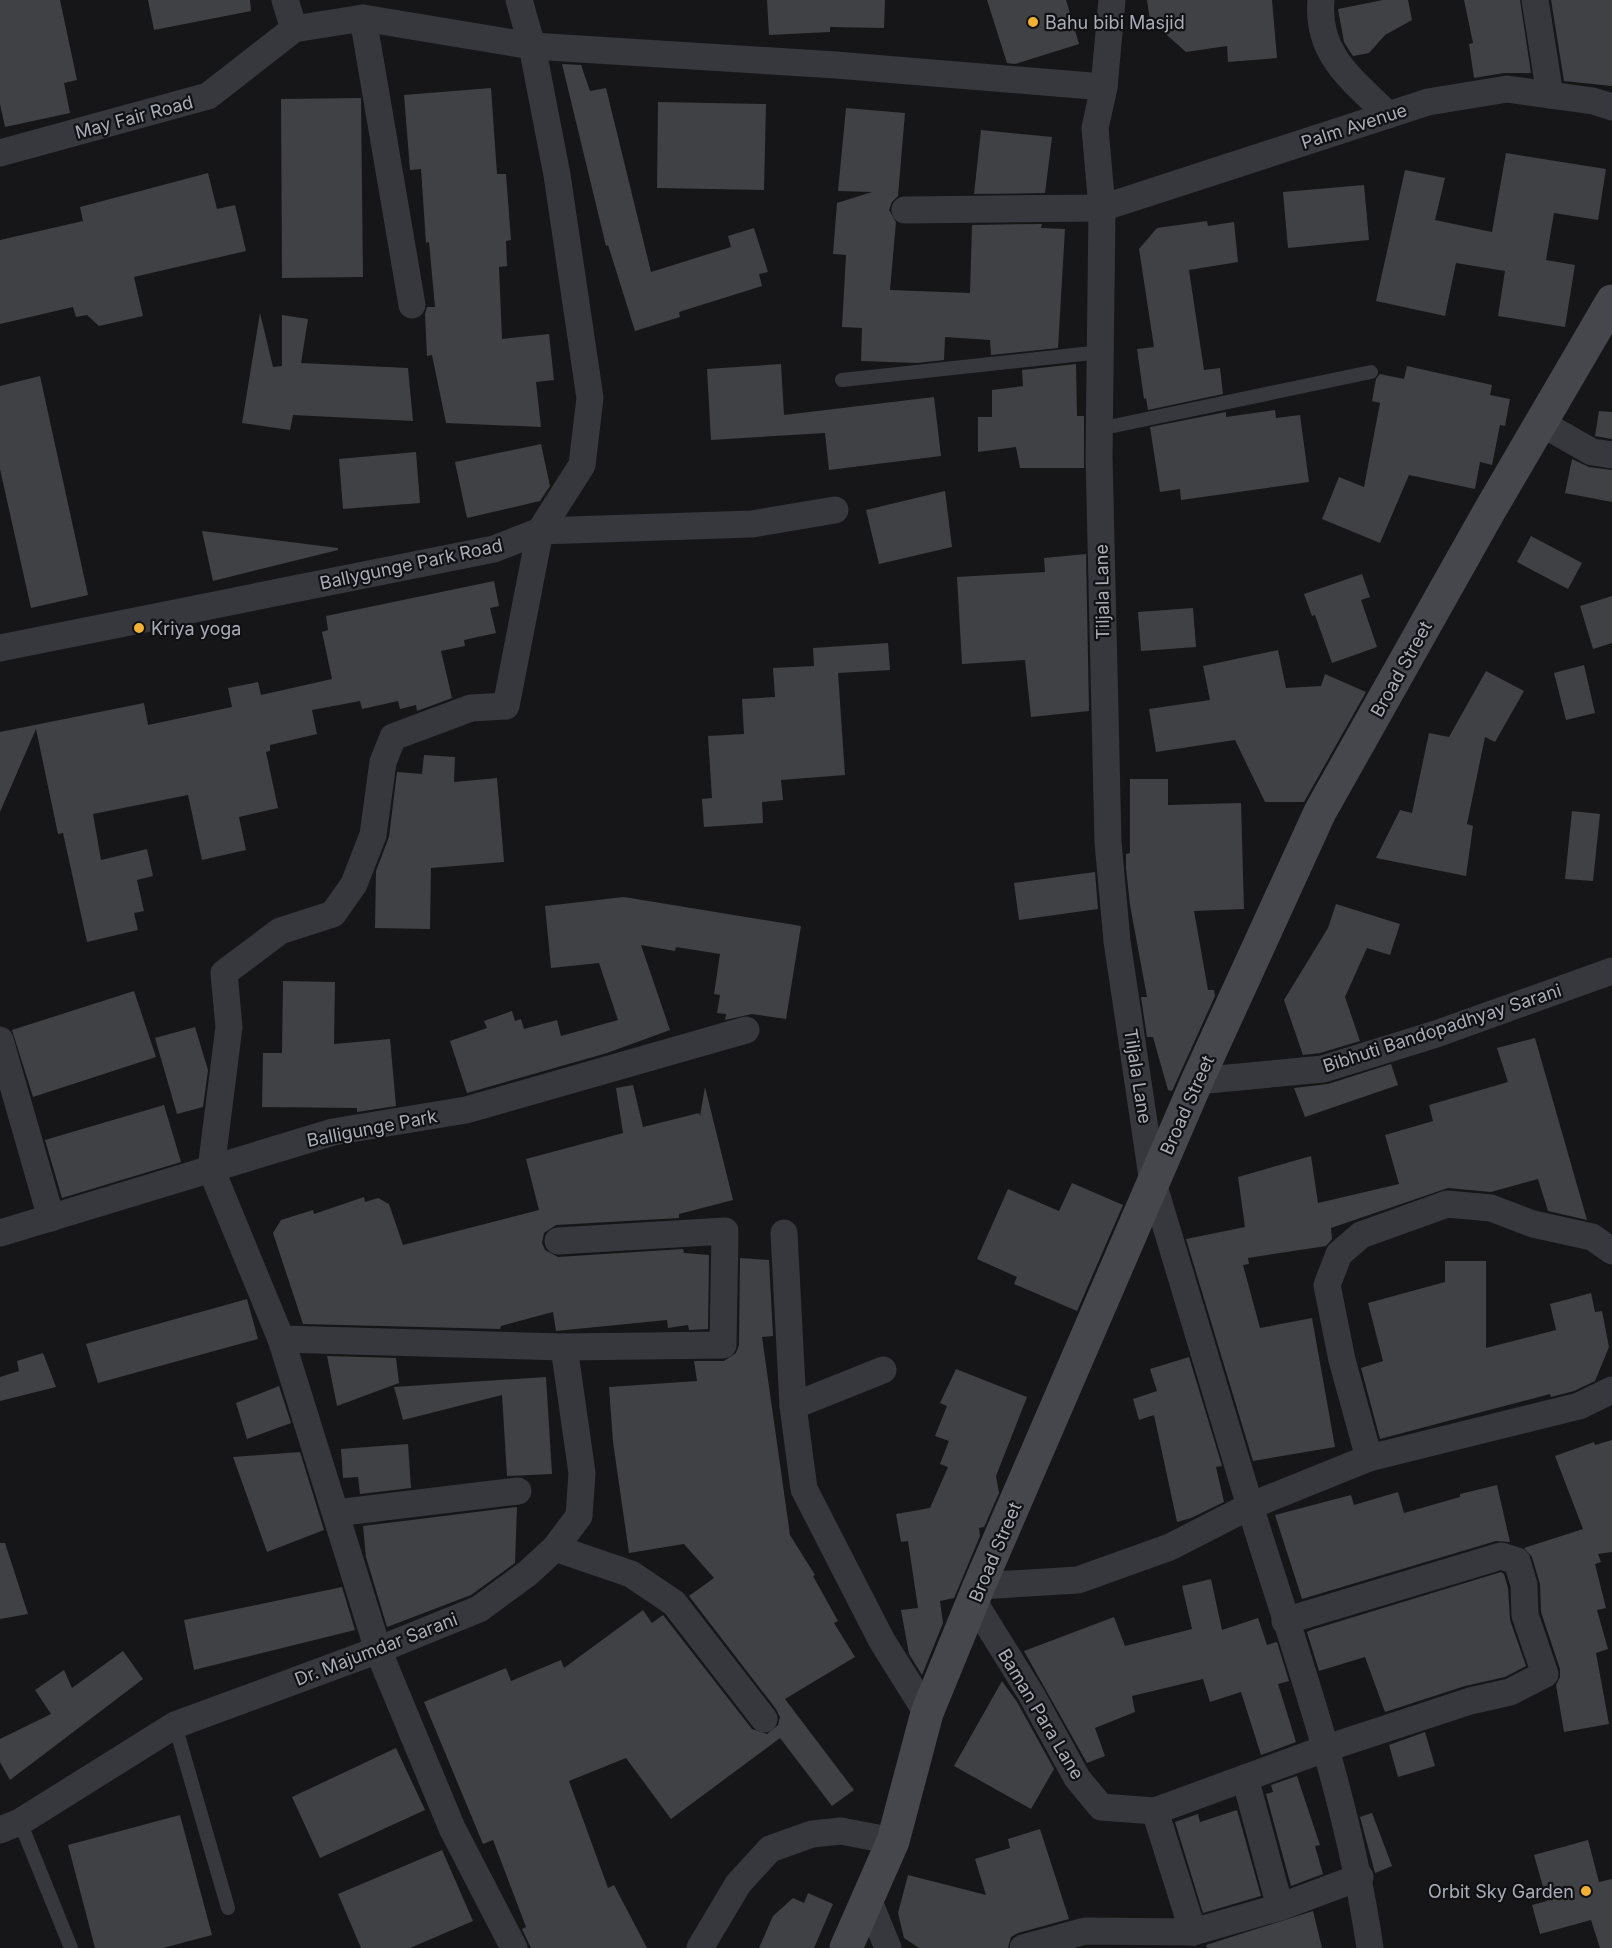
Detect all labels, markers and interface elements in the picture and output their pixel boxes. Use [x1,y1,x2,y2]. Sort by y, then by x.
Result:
place label: Bahu bibi Masjid [1045,12,1185,33]
marker: Bahu bibi Masjid [1026,15,1040,29]
street label: May Fair Road [73,91,195,143]
street label: Palm Avenue [1298,99,1410,153]
street label: Ballygunge Park Road [318,534,504,594]
street label: Tiljala Lane [1091,544,1113,640]
street label: Broad Street [1366,617,1436,721]
place label: Kriya yoga [151,618,241,639]
marker: Kriya yoga [132,621,146,635]
street label: Bibhuti Bandopadhyay Sarani [1320,979,1564,1077]
street label: Tiljala Lane [1120,1027,1156,1125]
street label: Broad Street [1156,1052,1218,1158]
street label: Balligunge Park [305,1105,439,1151]
street label: Broad Street [965,1499,1025,1605]
street label: Dr. Majumdar Sarani [292,1608,460,1690]
street label: Baman Para Lane [994,1645,1088,1783]
place label: Orbit Sky Garden [1428,1881,1574,1902]
marker: Orbit Sky Garden [1579,1884,1593,1898]

